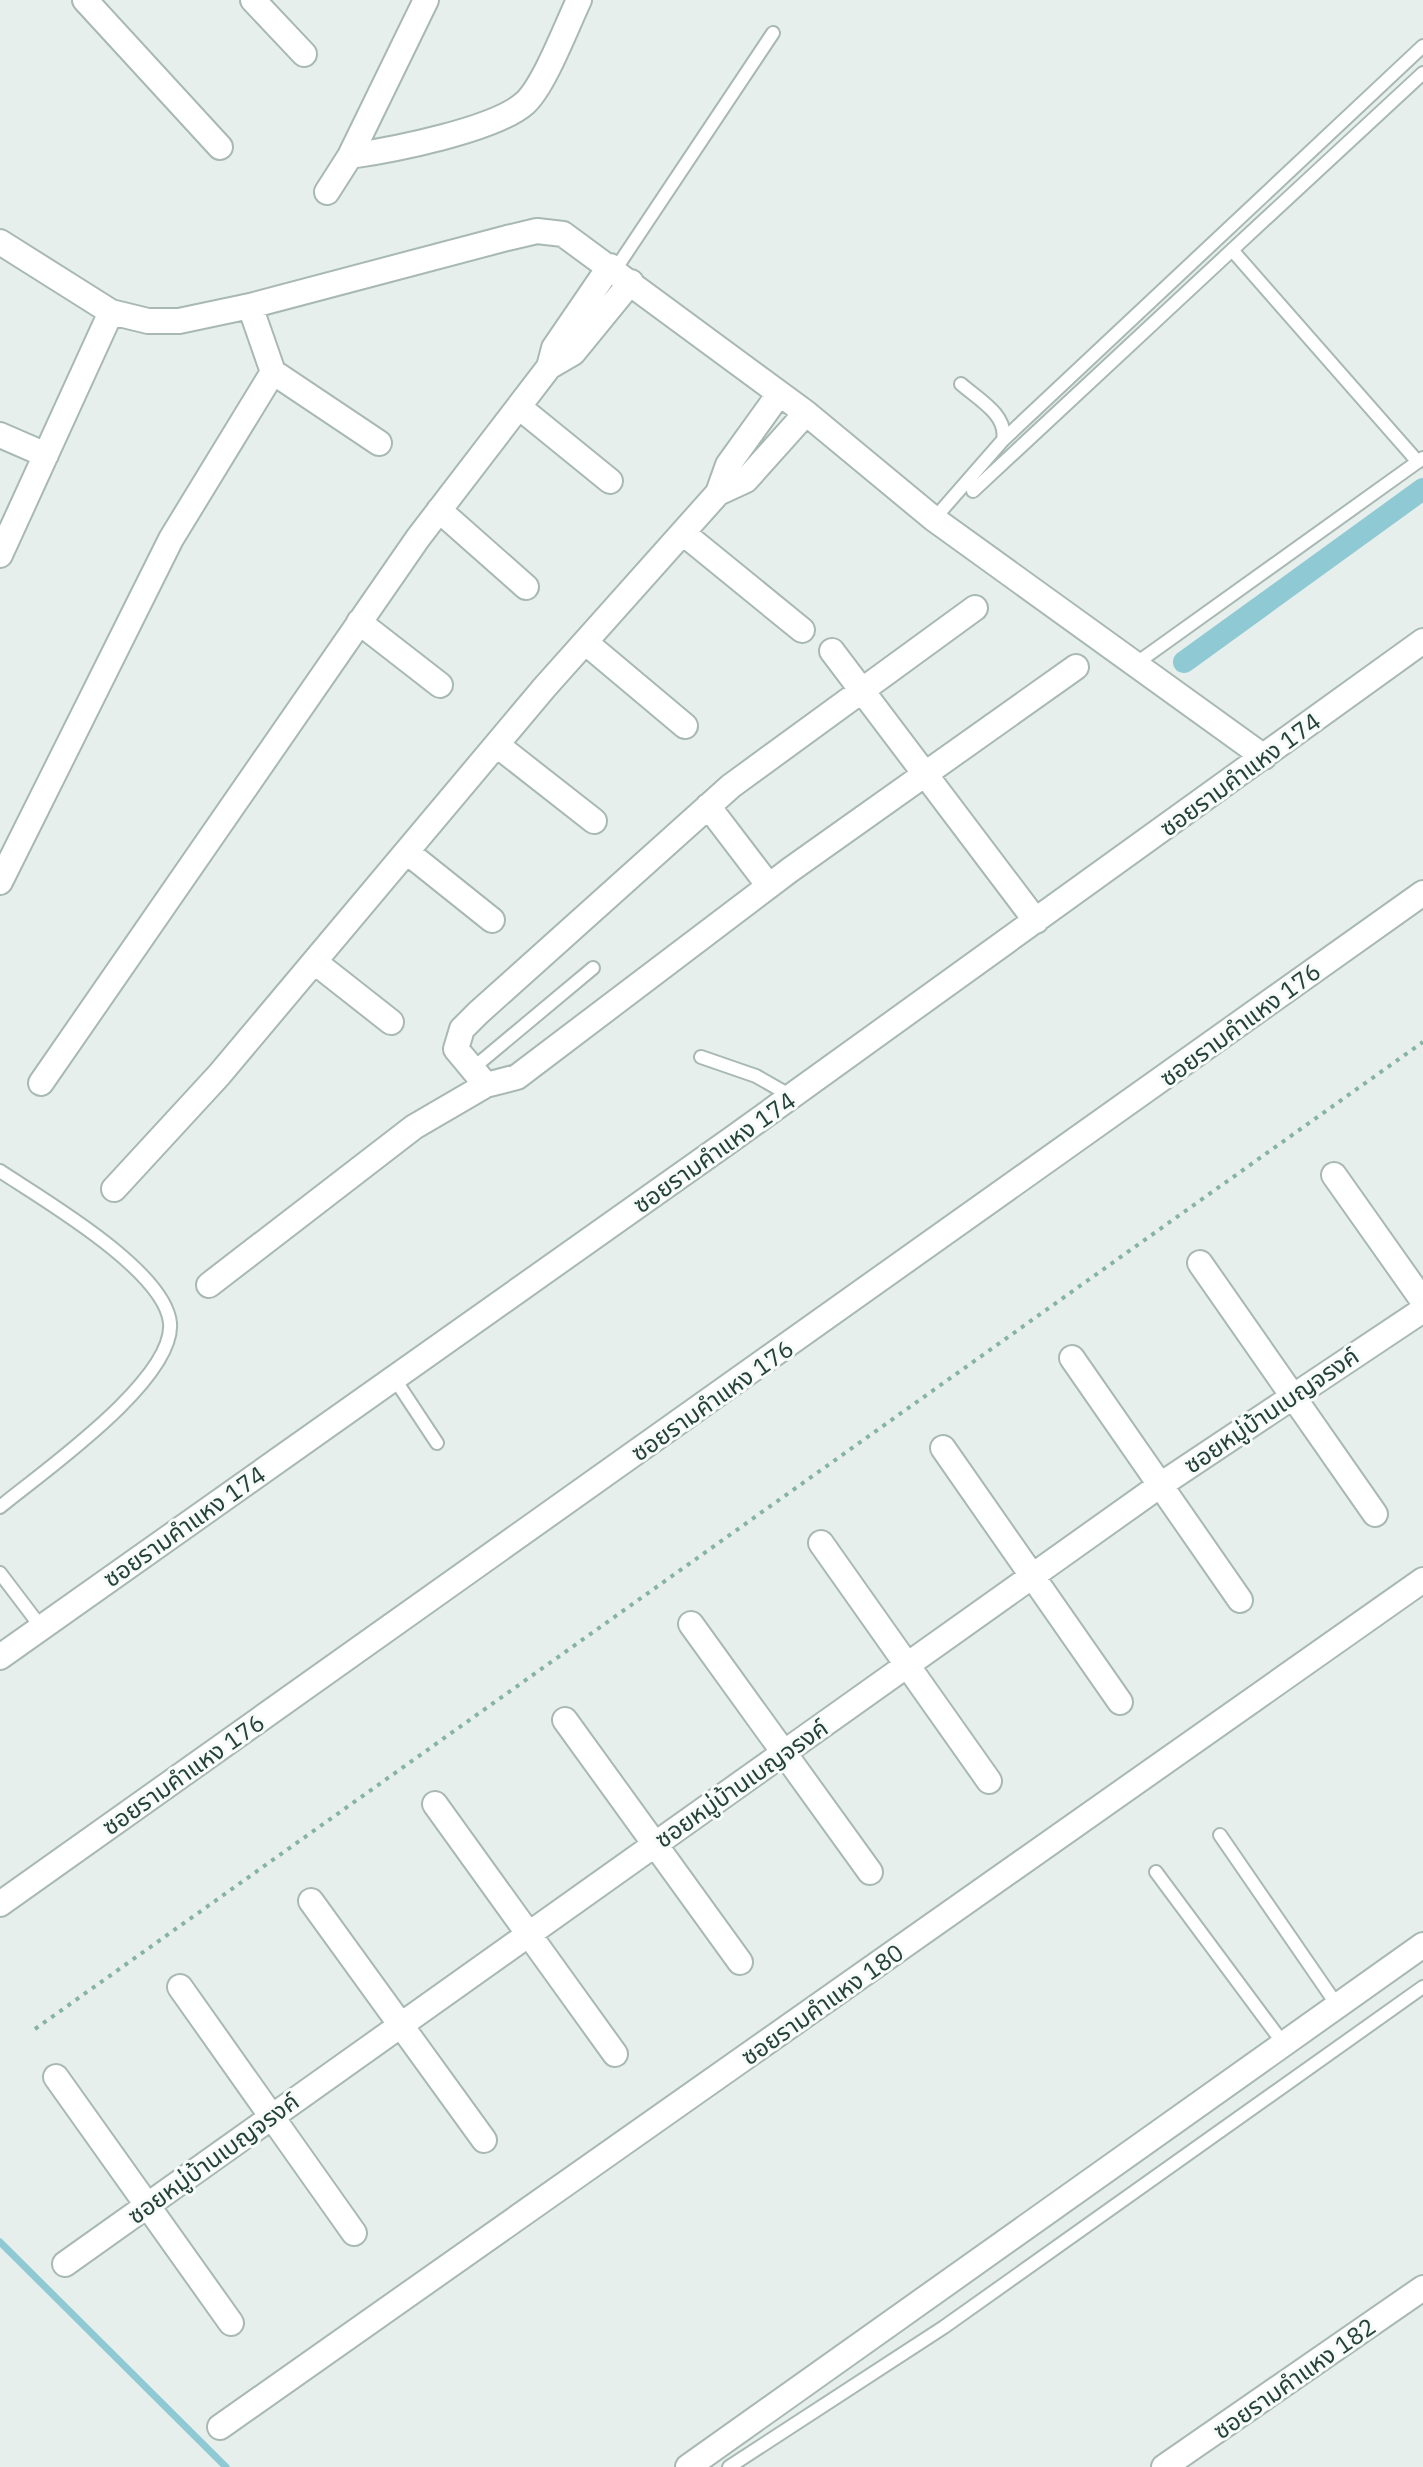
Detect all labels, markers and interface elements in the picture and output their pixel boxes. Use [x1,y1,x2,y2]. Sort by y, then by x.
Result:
street label: ซอยรามคำแหง 174 [1153,705,1327,843]
street label: ซอยรามคำแหง 176 [1153,955,1327,1093]
street label: ซอยรามคำแหง 174 [626,1084,802,1220]
street label: ซอยรามคำแหง 176 [624,1332,800,1468]
street label: ซอยหมู่บ้านเบญจรงค์ [1177,1340,1365,1480]
street label: ซอยรามคำแหง 174 [96,1458,272,1594]
street label: ซอยรามคำแหง 176 [95,1706,271,1842]
street label: ซอยหมู่บ้านเบญจรงค์ [648,1711,834,1855]
street label: ซอยรามคำแหง 180 [734,1936,910,2072]
street label: ซอยหมู่บ้านเบญจรงค์ [121,2085,305,2231]
street label: ซอยรามคำแหง 182 [1206,2310,1382,2446]

